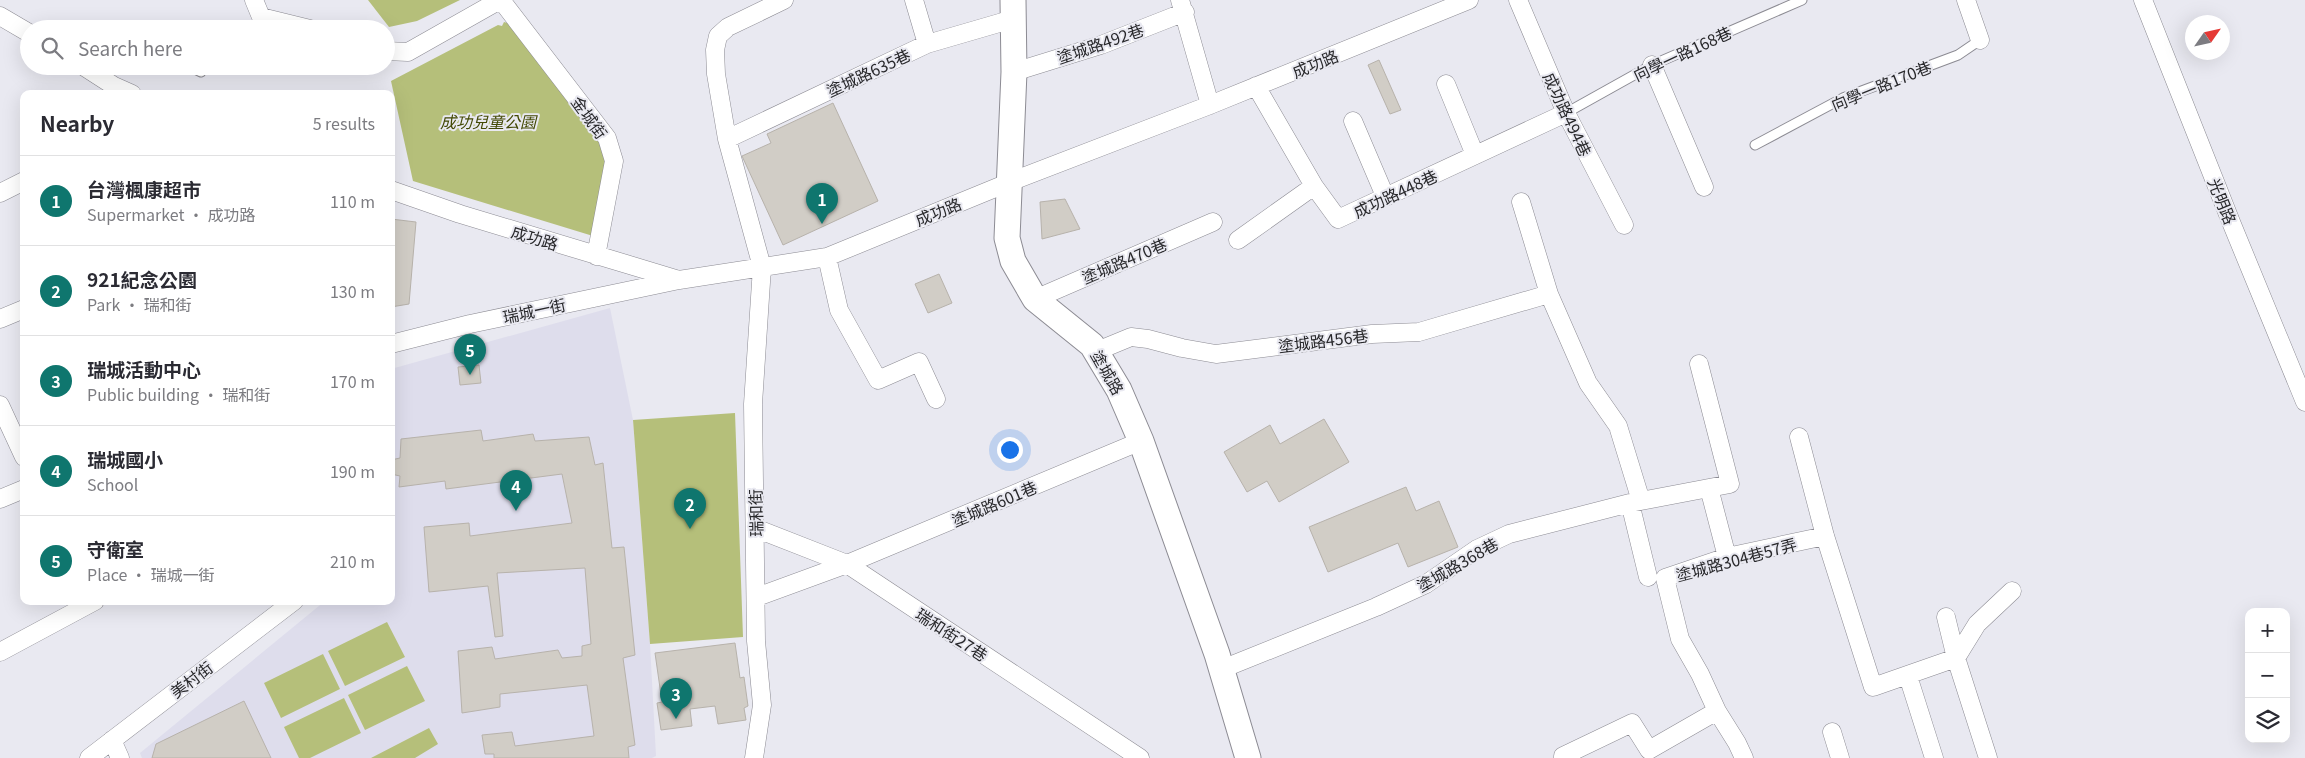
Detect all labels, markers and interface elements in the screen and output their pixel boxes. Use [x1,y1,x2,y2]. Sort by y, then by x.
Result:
north arrow [2185,15,2230,60]
street label: 塗城路492巷 [1053,17,1147,69]
search box [20,20,395,75]
street label: 向學一路168巷 [1629,20,1735,86]
icon: search [38,34,66,62]
text: Search here [78,34,182,61]
street label: 塗城路635巷 [822,42,914,102]
street label: 成功路 [1288,43,1342,83]
street label: 向學一路170巷 [1827,54,1935,116]
street label: 成功路494巷 [1538,68,1598,160]
street label: 金城街 [566,91,614,143]
text: Nearby [40,108,114,138]
park label: 成功兒童公園 [440,109,538,133]
text: 5 results [313,111,375,135]
street label: 成功路448巷 [1349,163,1441,223]
street label: 光明路 [2203,174,2243,228]
text: 台灣楓康超市 [87,175,201,202]
pin: 1 [806,183,838,224]
text: 1 [51,189,61,213]
text: 110 m [330,189,375,213]
street label: 成功路 [911,191,965,231]
text: Supermarket · 成功路 [87,202,256,226]
street label: 成功路 [509,219,561,255]
street label: 塗城路470巷 [1078,231,1170,289]
text: 921紀念公園 [87,265,197,292]
text: 2 [51,279,61,303]
text: 130 m [330,279,375,303]
text: Park · 瑞和街 [87,292,192,316]
street label: 瑞城一街 [500,292,568,328]
street label: 塗城路456巷 [1277,323,1369,357]
pin: 5 [454,334,486,375]
street label: 塗城路 [1086,345,1130,399]
text: 瑞城活動中心 [87,355,201,382]
text: 3 [51,369,61,393]
text: 170 m [330,369,375,393]
text: Public building · 瑞和街 [87,382,270,406]
your location [997,437,1023,463]
text: 瑞城國小 [87,445,163,472]
text: 4 [51,459,61,483]
text: 190 m [330,459,375,483]
pin: 4 [500,470,532,511]
text: School [87,472,138,496]
street label: 塗城路601巷 [948,474,1040,532]
pin: 2 [674,488,706,529]
street label: 瑞和街 [743,489,767,537]
street label: 塗城路368巷 [1412,531,1502,597]
street label: 塗城路304巷57弄 [1673,531,1799,587]
text: 守衛室 [87,535,144,562]
text: 5 [51,549,61,573]
text: 210 m [330,549,375,573]
text: Place · 瑞城一街 [87,562,214,586]
street label: 瑞和街27巷 [911,602,993,666]
map controls [2245,608,2290,743]
button: + [2245,608,2290,653]
button: − [2245,653,2290,698]
street label: 美村街 [165,655,217,703]
pin: 3 [660,678,692,719]
button: layers [2245,698,2290,743]

